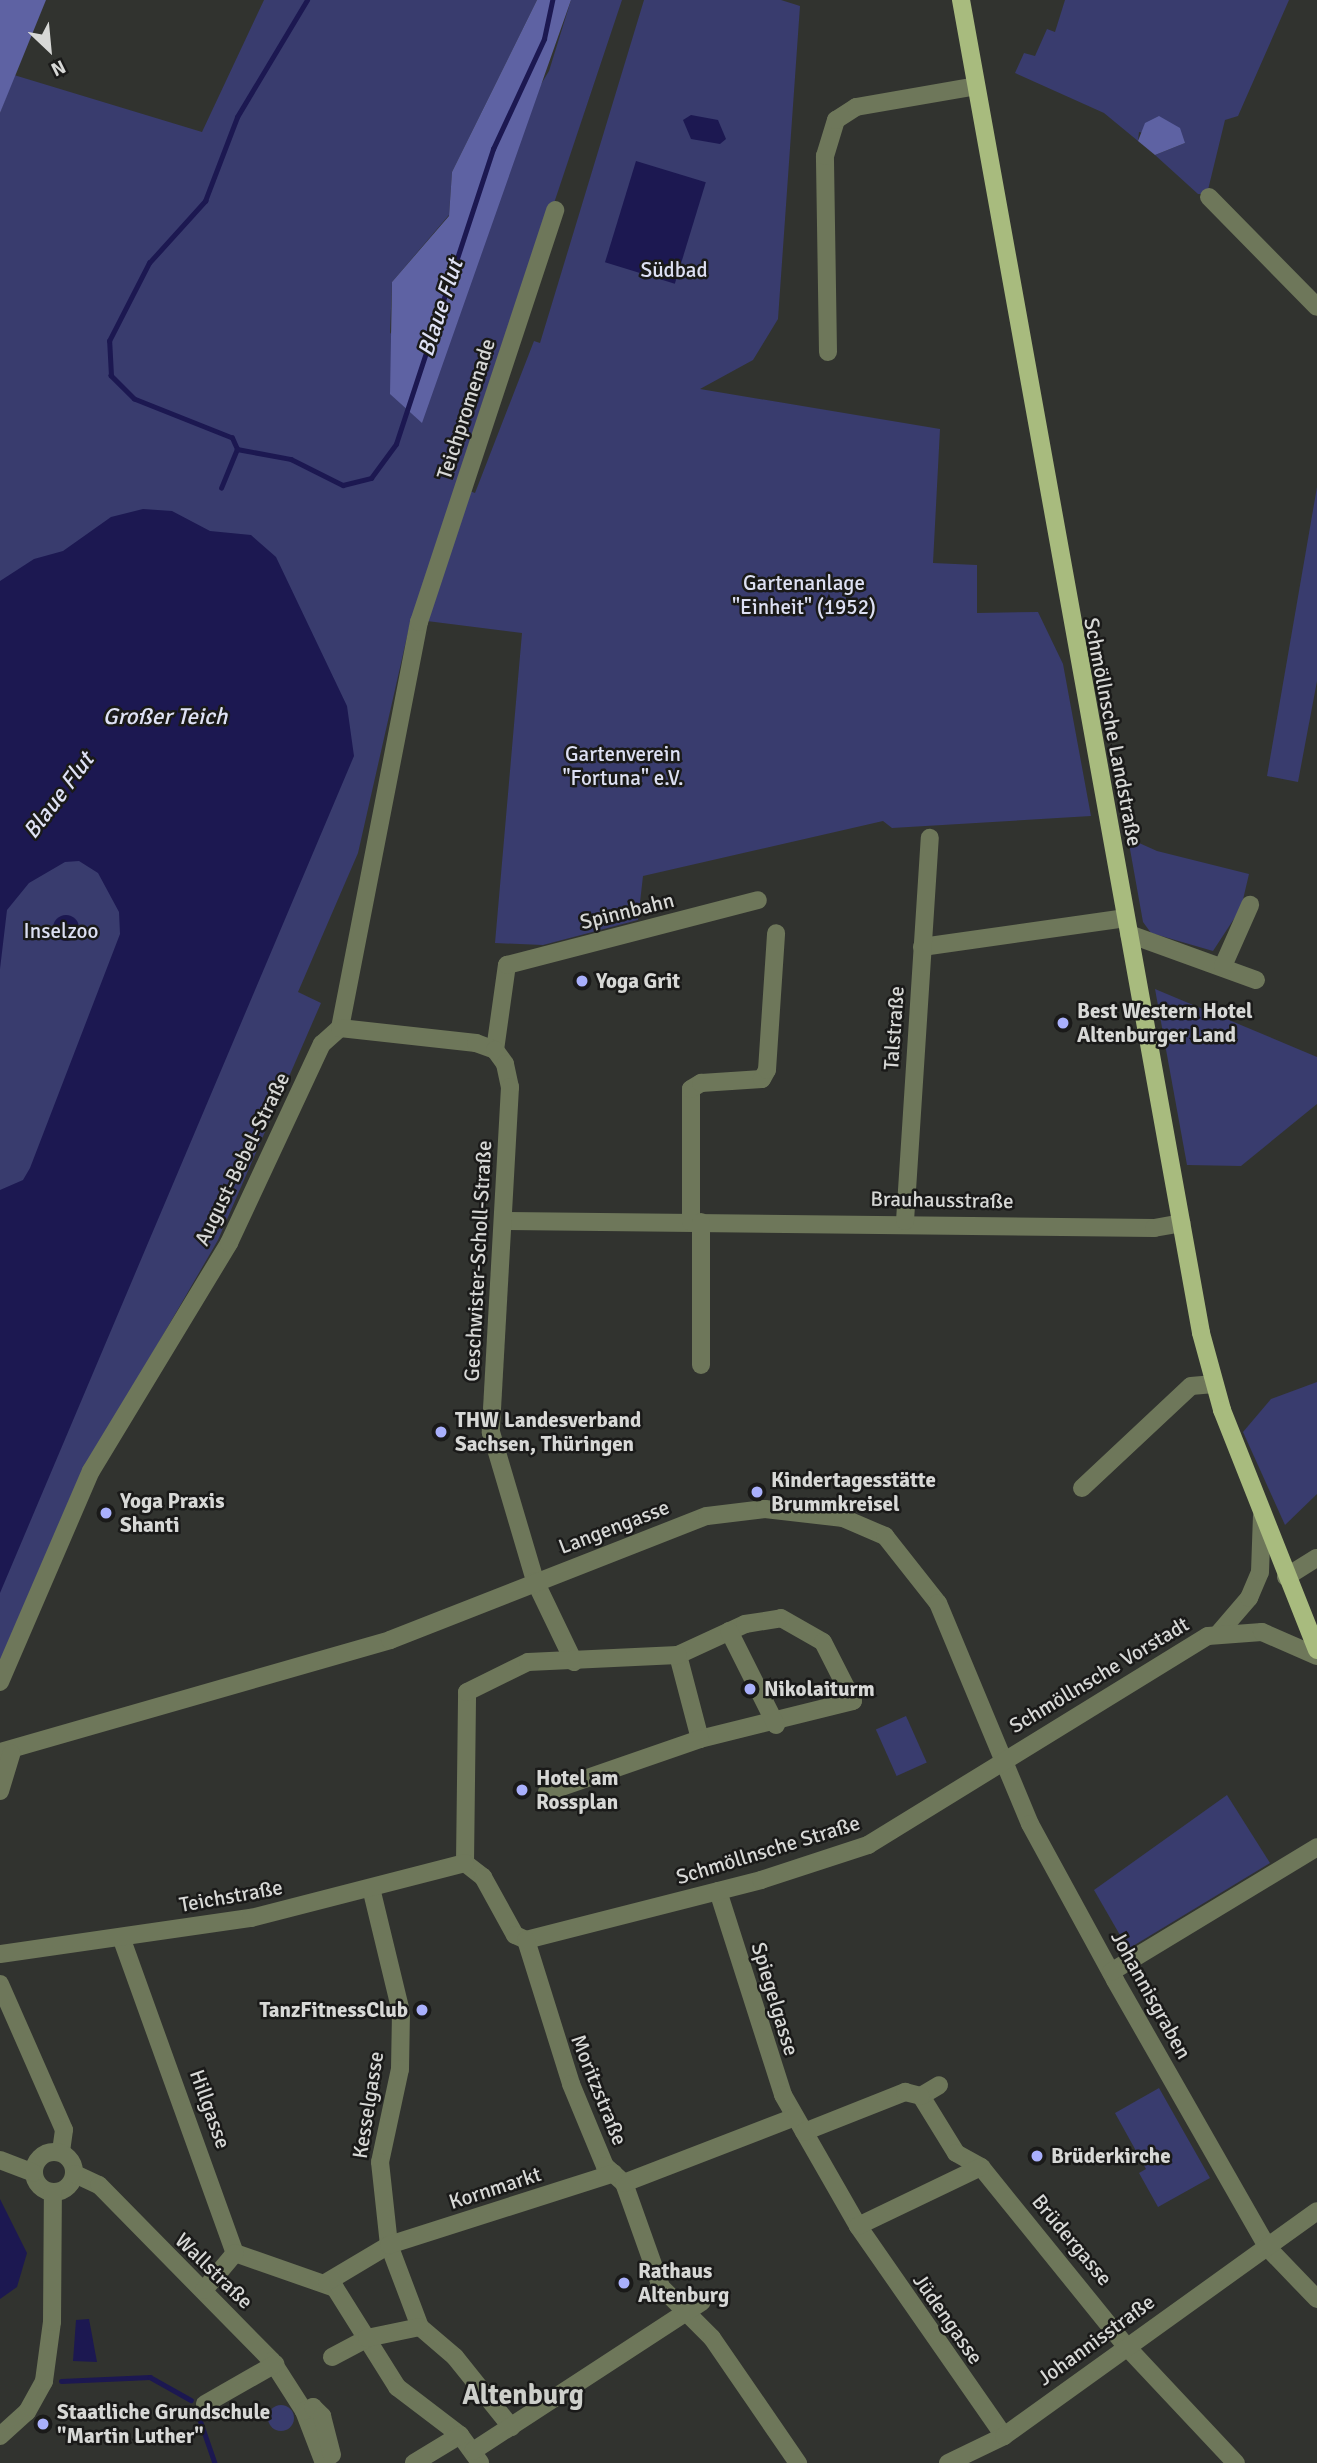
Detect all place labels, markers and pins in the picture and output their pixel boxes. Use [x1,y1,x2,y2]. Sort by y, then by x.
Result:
place label: Yoga Grit [596,968,680,994]
marker: Yoga Grit [574,973,590,989]
place label: Best Western Hotel Altenburger Land [1077,998,1253,1048]
marker: Best Western Hotel Altenburger Land [1055,1015,1071,1031]
place label: THW Landesverband Sachsen, Thüringen [455,1407,641,1457]
marker: THW Landesverband Sachsen, Thüringen [433,1424,449,1440]
place label: Kindertagesstätte Brummkreisel [771,1467,936,1517]
marker: Kindertagesstätte Brummkreisel [749,1484,765,1500]
place label: Yoga Praxis Shanti [120,1488,224,1538]
marker: Yoga Praxis Shanti [98,1505,114,1521]
place label: Nikolaiturm [764,1676,875,1702]
marker: Nikolaiturm [742,1681,758,1697]
place label: Hotel am Rossplan [536,1765,618,1815]
marker: Hotel am Rossplan [514,1782,530,1798]
place label: TanzFitnessClub [259,1997,408,2023]
marker: TanzFitnessClub [414,2002,430,2018]
place label: Brüderkirche [1051,2143,1171,2169]
marker: Brüderkirche [1029,2148,1045,2164]
place label: Rathaus Altenburg [638,2258,729,2308]
marker: Rathaus Altenburg [616,2275,632,2291]
place label: Staatliche Grundschule "Martin Luther" [57,2399,270,2449]
marker: Staatliche Grundschule "Martin Luther" [35,2416,51,2432]

